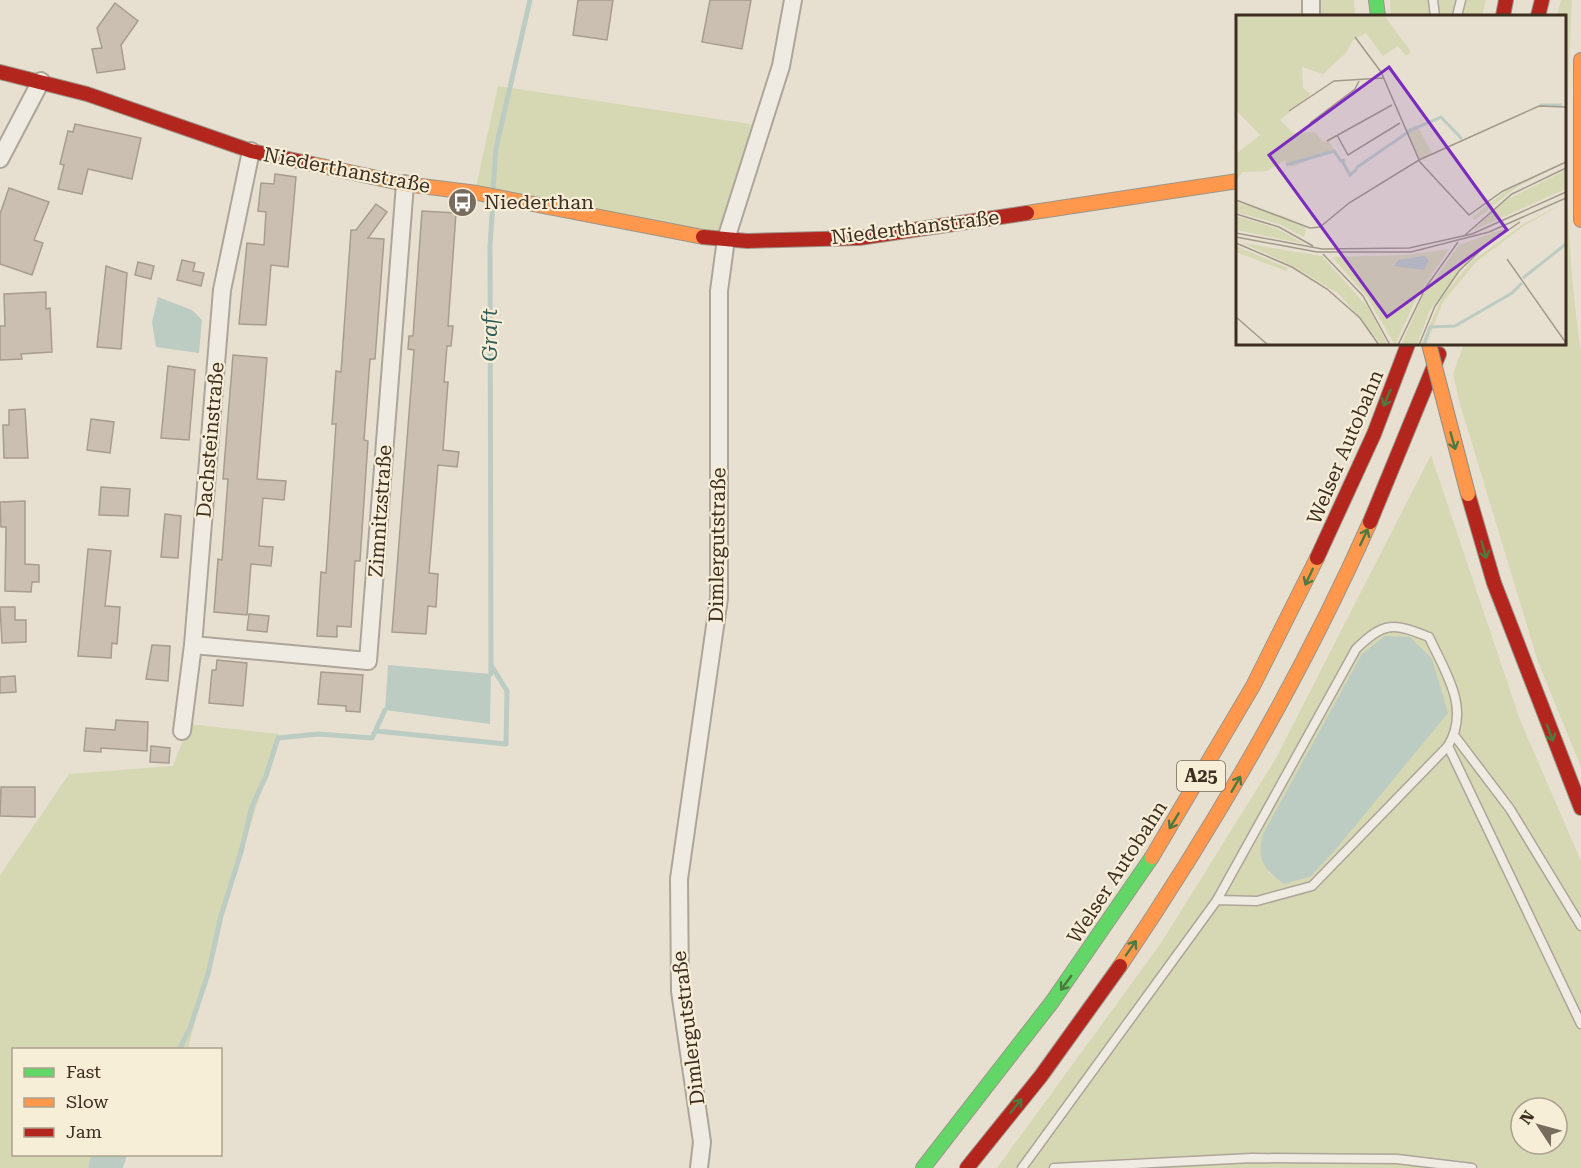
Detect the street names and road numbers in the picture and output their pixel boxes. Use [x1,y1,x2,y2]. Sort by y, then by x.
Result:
street label: Niederthanstraße [262,142,432,198]
street label: Niederthanstraße [830,205,1000,249]
street label: Dachsteinstraße [191,361,229,519]
street label: Welser Autobahn [1302,366,1388,528]
street label: Zimnitzstraße [363,444,397,578]
street label: Dimlergutstraße [704,467,730,623]
road number: A25 [1177,761,1225,791]
street label: Welser Autobahn [1062,796,1172,948]
street label: Dimlergutstraße [667,949,709,1107]

